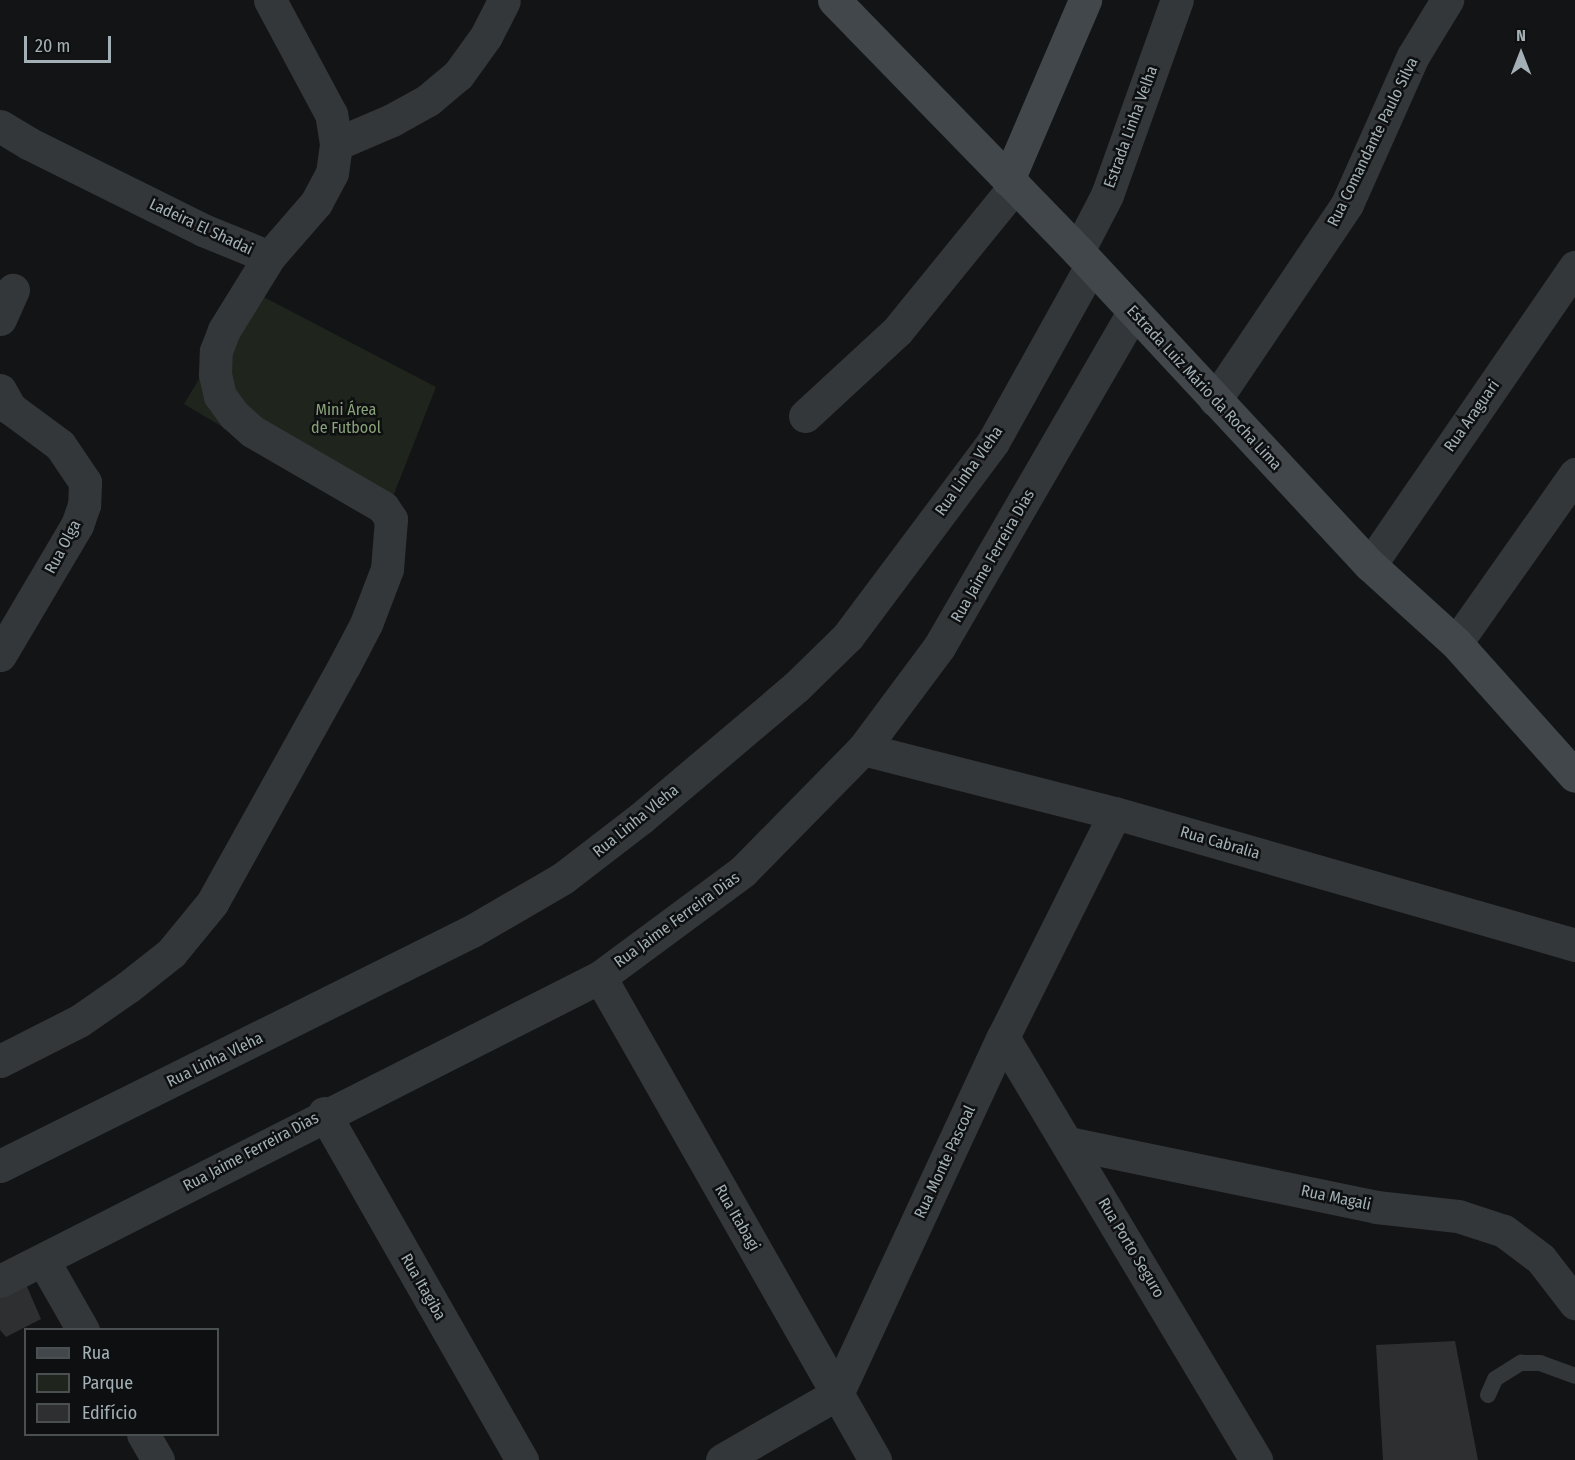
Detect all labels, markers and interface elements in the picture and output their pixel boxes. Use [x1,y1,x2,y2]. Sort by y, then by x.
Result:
scale bar [27,24,114,62]
north arrow [1491,24,1551,84]
text: N [1516,26,1526,45]
text: 20 m [35,35,70,57]
street label: Rua Comandante Paulo Silva [1324,54,1422,230]
street label: Estrada Linha Velha [1100,63,1162,191]
street label: Ladeira El Shadai [146,195,256,259]
street label: Estrada Luiz Mário da Rocha Lima [1123,302,1285,474]
street label: Rua Araguari [1440,376,1504,456]
park label: Mini Área de Futbool [311,400,381,438]
street label: Rua Linha Vleha [931,423,1007,519]
street label: Rua Jaime Ferreira Dias [947,486,1039,626]
street label: Rua Olga [41,517,85,577]
street label: Rua Linha Vleha [589,781,683,861]
street label: Rua Cabralia [1178,822,1262,864]
street label: Rua Jaime Ferreira Dias [610,868,744,972]
street label: Rua Linha Vleha [164,1028,266,1092]
street label: Rua Monte Pascoal [910,1102,980,1222]
street label: Rua Jaime Ferreira Dias [180,1108,322,1196]
street label: Rua Itabagi [710,1181,764,1255]
street label: Rua Magali [1299,1181,1373,1215]
street label: Rua Porto Seguro [1094,1195,1168,1301]
street label: Rua Itagiba [396,1250,450,1324]
legend [24,1328,219,1436]
text: Rua [82,1342,110,1364]
text: Parque [82,1372,133,1394]
text: Edifício [82,1402,137,1424]

